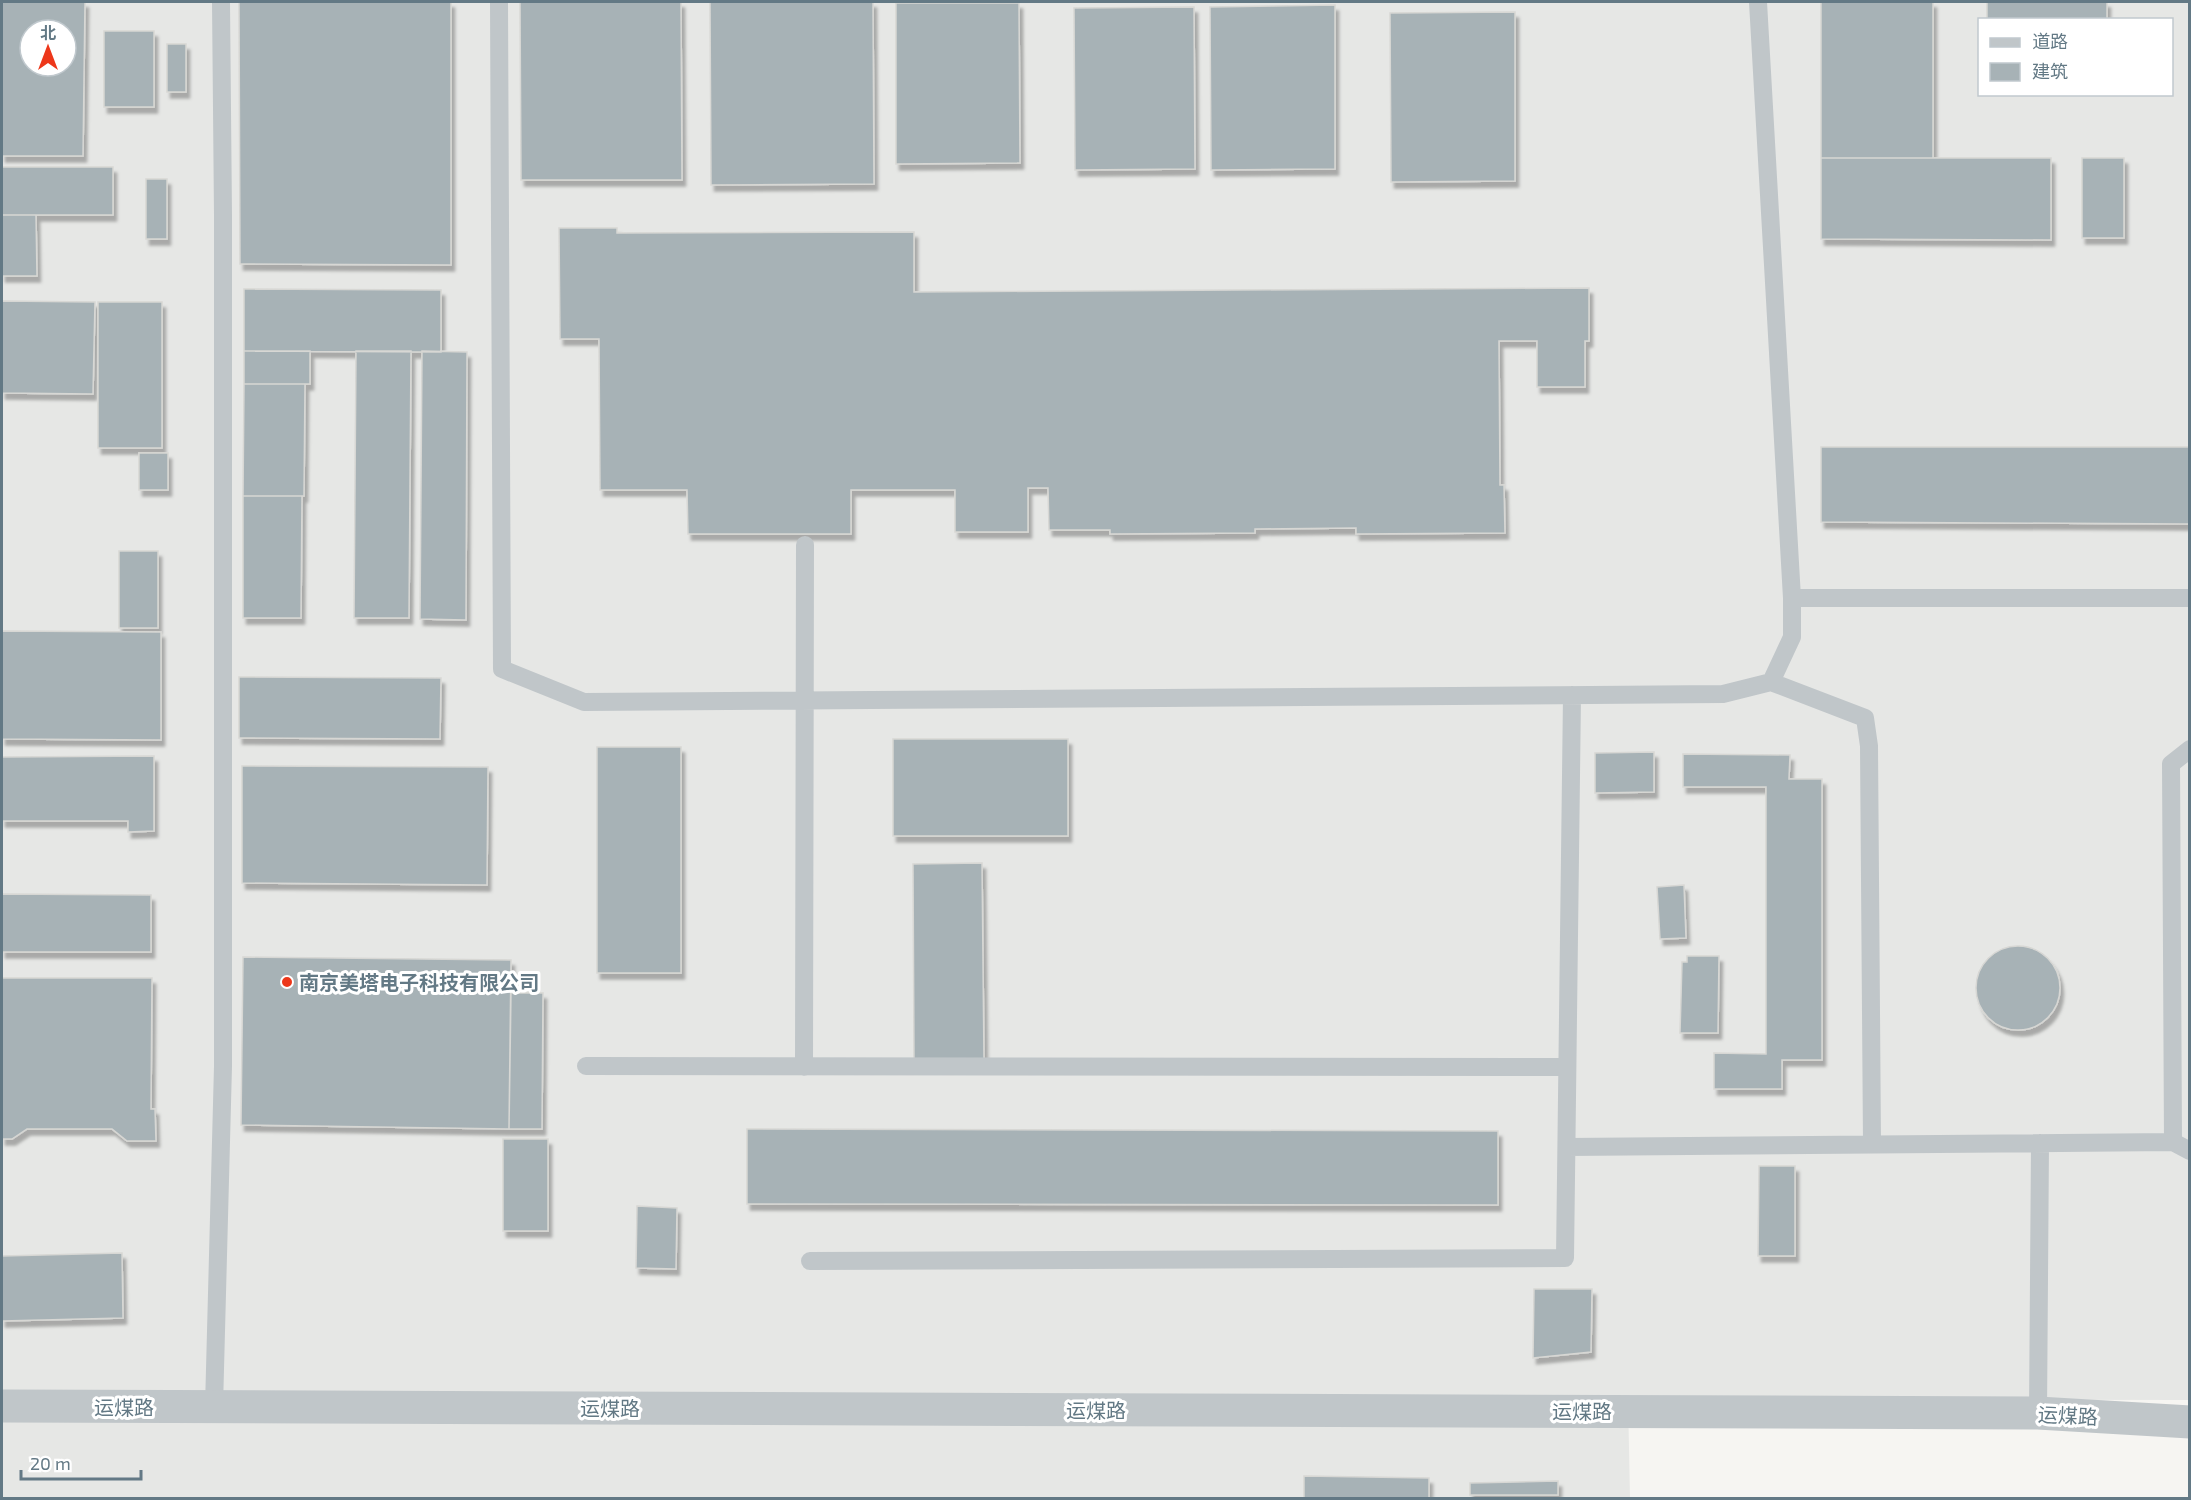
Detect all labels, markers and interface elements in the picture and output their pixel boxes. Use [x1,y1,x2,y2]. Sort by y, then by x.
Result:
north arrow [18,18,78,78]
legend [1978,18,2173,96]
text: 北 [40,23,56,42]
text: 道路 [2032,30,2068,52]
text: 建筑 [2032,60,2068,82]
place label: 南京美塔电子科技有限公司 [299,970,539,994]
marker: 南京美塔电子科技有限公司 [280,975,294,989]
street label: 运煤路 [94,1395,154,1419]
street label: 运煤路 [580,1396,640,1420]
street label: 运煤路 [1066,1398,1126,1422]
street label: 运煤路 [1552,1399,1612,1423]
street label: 运煤路 [2037,1401,2099,1429]
scale bar [21,1443,141,1481]
text: 20 m [30,1452,71,1474]

